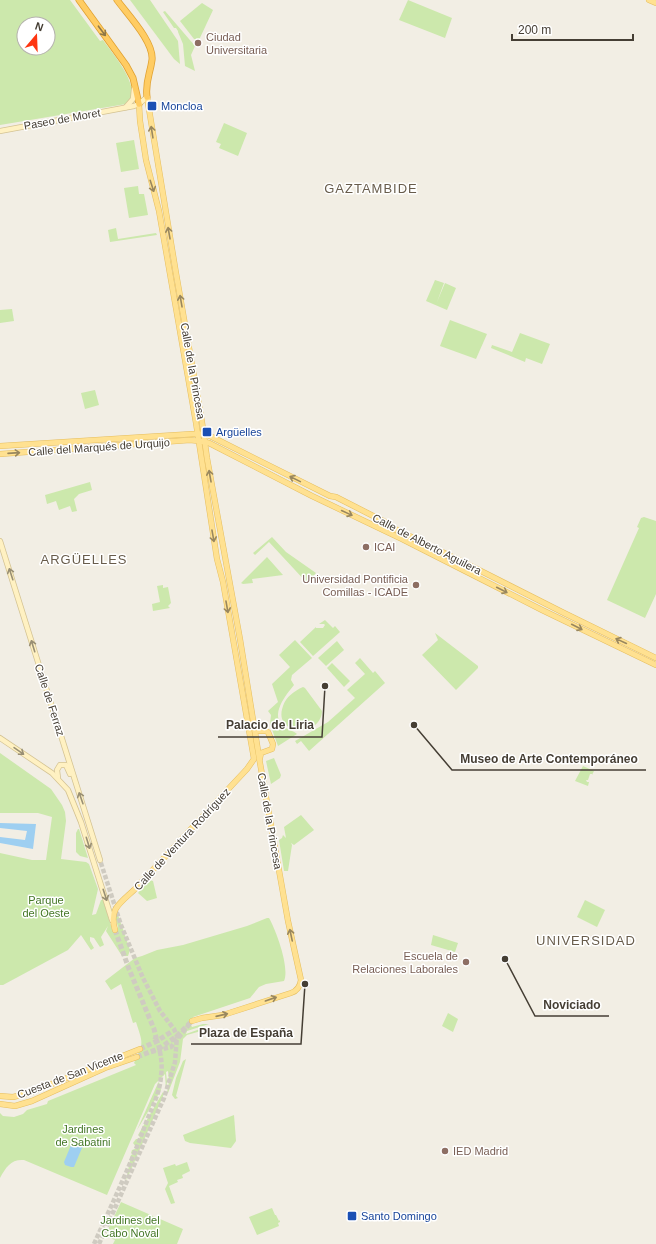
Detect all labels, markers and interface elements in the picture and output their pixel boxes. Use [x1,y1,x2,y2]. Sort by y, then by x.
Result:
north arrow [16,16,56,56]
scale bar [512,16,633,42]
text: N [34,20,45,34]
text: 200 m [518,23,551,37]
one-way arrow [97,26,106,37]
place label: Ciudad Universitaria [206,31,268,56]
marker: Ciudad Universitaria [193,38,203,48]
marker: Moncloa [146,100,158,112]
place label: Moncloa [161,100,203,112]
street label: Paseo de Moret [23,106,101,132]
one-way arrow [148,126,156,139]
one-way arrow [149,179,156,192]
district label: GAZTAMBIDE [324,181,418,196]
one-way arrow [165,227,173,240]
one-way arrow [176,295,184,308]
street label: Calle de la Princesa [179,322,208,421]
marker: Argüelles [201,426,213,438]
place label: Argüelles [216,426,262,438]
street label: Calle del Marqués de Urquijo [28,436,170,458]
one-way arrow [7,449,20,456]
one-way arrow [206,470,214,483]
one-way arrow [289,475,301,482]
one-way arrow [341,510,353,517]
street label: Calle de Alberto Aguilera [371,511,484,577]
one-way arrow [209,529,217,542]
place label: ICAI [374,541,395,553]
marker: ICAI [361,542,371,552]
district label: ARGÜELLES [40,552,128,567]
one-way arrow [6,568,14,580]
place label: Universidad Pontificia Comillas - ICADE [302,573,409,598]
marker: Universidad Pontificia Comillas - ICADE [411,580,421,590]
one-way arrow [496,587,508,594]
one-way arrow [223,600,231,613]
one-way arrow [571,624,583,631]
one-way arrow [615,637,627,644]
one-way arrow [29,639,36,652]
street label: Calle de Ferraz [33,662,67,738]
callout: Palacio de Liria [218,713,322,737]
text: Palacio de Liria [226,718,314,732]
callout: Museo de Arte Contemporáneo [452,746,646,770]
one-way arrow [13,747,24,755]
text: Museo de Arte Contemporáneo [460,752,638,766]
street label: Calle de la Princesa [256,772,285,871]
street label: Calle de Ventura Rodríguez [132,785,232,893]
one-way arrow [77,792,84,805]
one-way arrow [85,836,92,849]
one-way arrow [102,889,109,902]
park label: Parque del Oeste [22,894,70,919]
one-way arrow [287,929,294,942]
district label: UNIVERSIDAD [536,933,636,948]
place label: Escuela de Relaciones Laborales [352,950,458,975]
marker: Escuela de Relaciones Laborales [461,957,471,967]
callout: Noviciado [535,992,609,1016]
one-way arrow [265,995,277,1003]
text: Noviciado [543,998,601,1012]
one-way arrow [215,1010,228,1018]
callout: Plaza de España [191,1020,301,1044]
text: Plaza de España [199,1026,293,1040]
street label: Cuesta de San Vicente [15,1049,125,1101]
park label: Jardines de Sabatini [55,1123,111,1148]
place label: IED Madrid [453,1145,508,1157]
marker: IED Madrid [440,1146,450,1156]
marker: Santo Domingo [346,1210,358,1222]
place label: Santo Domingo [361,1210,437,1222]
park label: Jardines del Cabo Noval [100,1214,160,1239]

